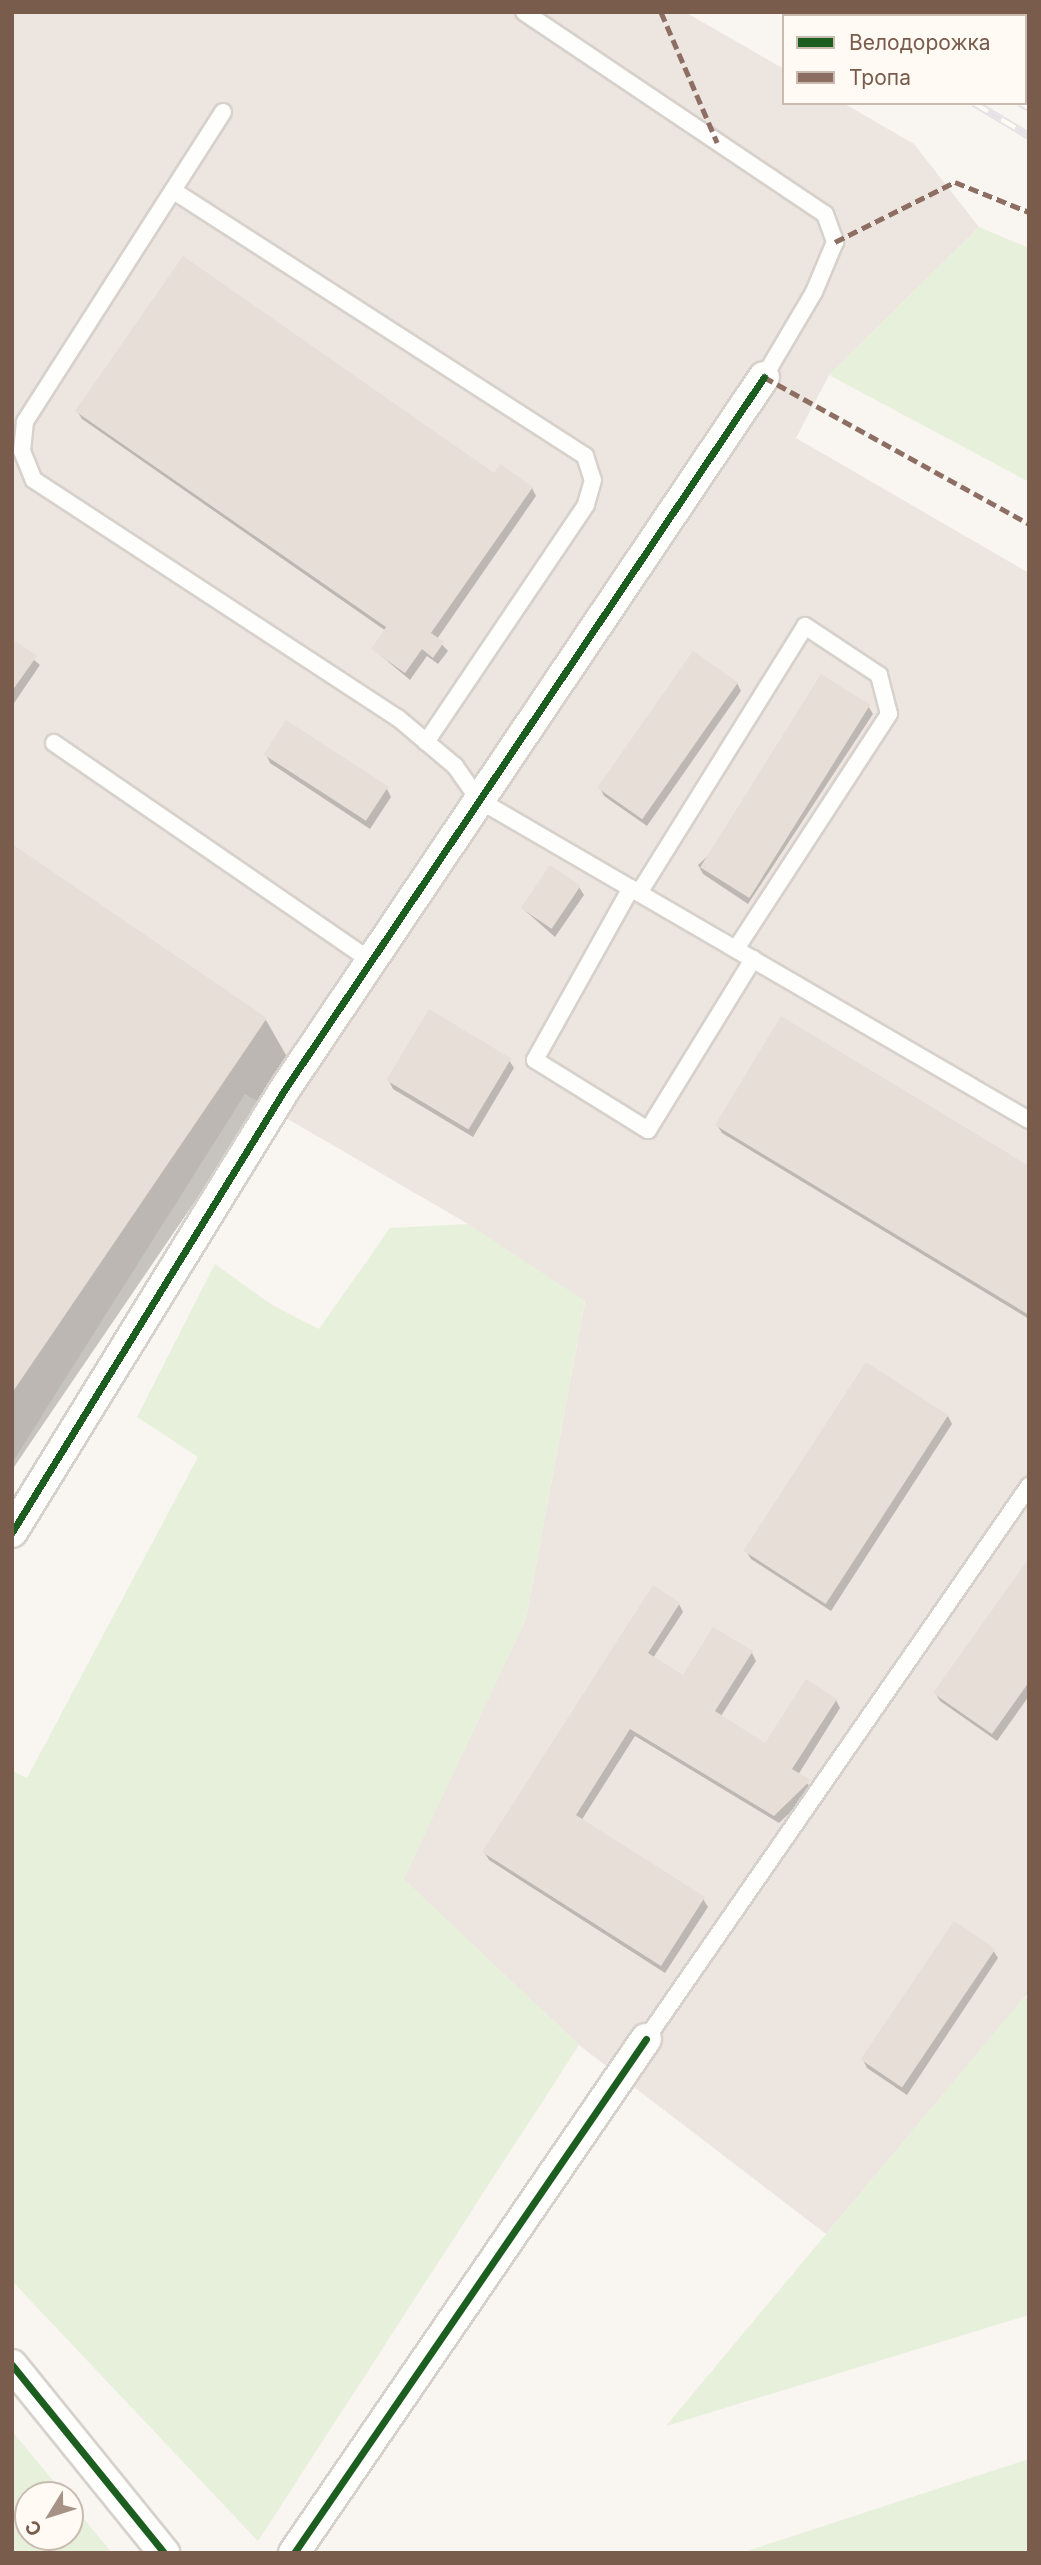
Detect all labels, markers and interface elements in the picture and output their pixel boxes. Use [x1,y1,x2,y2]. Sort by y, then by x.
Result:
legend [782,14,1027,105]
text: Велодорожка [849,30,991,55]
text: Тропа [849,65,911,90]
north arrow [14,2481,84,2551]
text: С [20,2515,47,2541]

